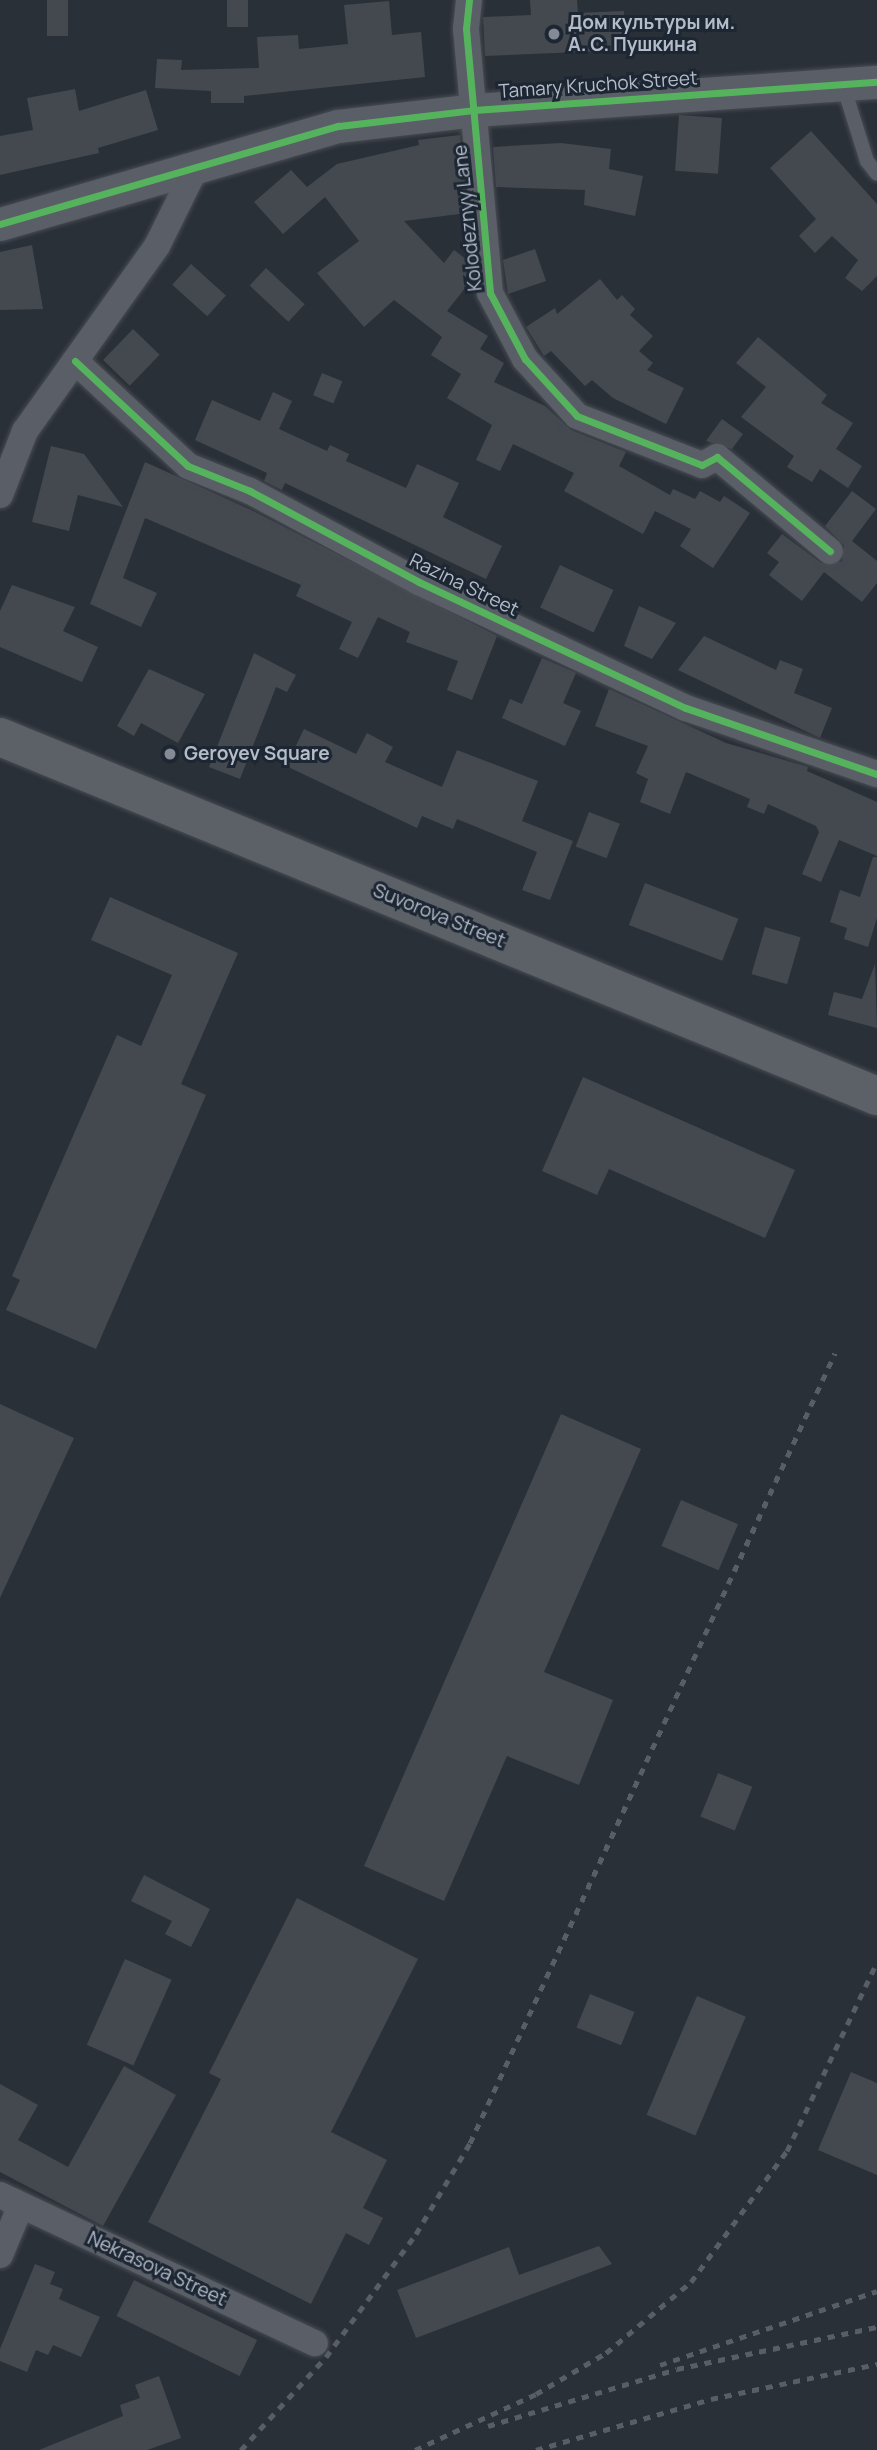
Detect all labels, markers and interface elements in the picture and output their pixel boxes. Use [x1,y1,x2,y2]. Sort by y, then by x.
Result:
place label: Дом культуры им. А. С. Пушкина [568,12,735,56]
marker: Дом культуры им. А. С. Пушкина [546,26,562,42]
street label: Tamary Kruchok Street [498,67,698,103]
street label: Kolodeznyy Lane [449,144,487,292]
street label: Razina Street [406,549,522,621]
place label: Geroyev Square [184,743,330,765]
marker: Geroyev Square [162,746,178,762]
street label: Suvorova Street [370,879,508,953]
street label: Nekrasova Street [84,2227,230,2311]

